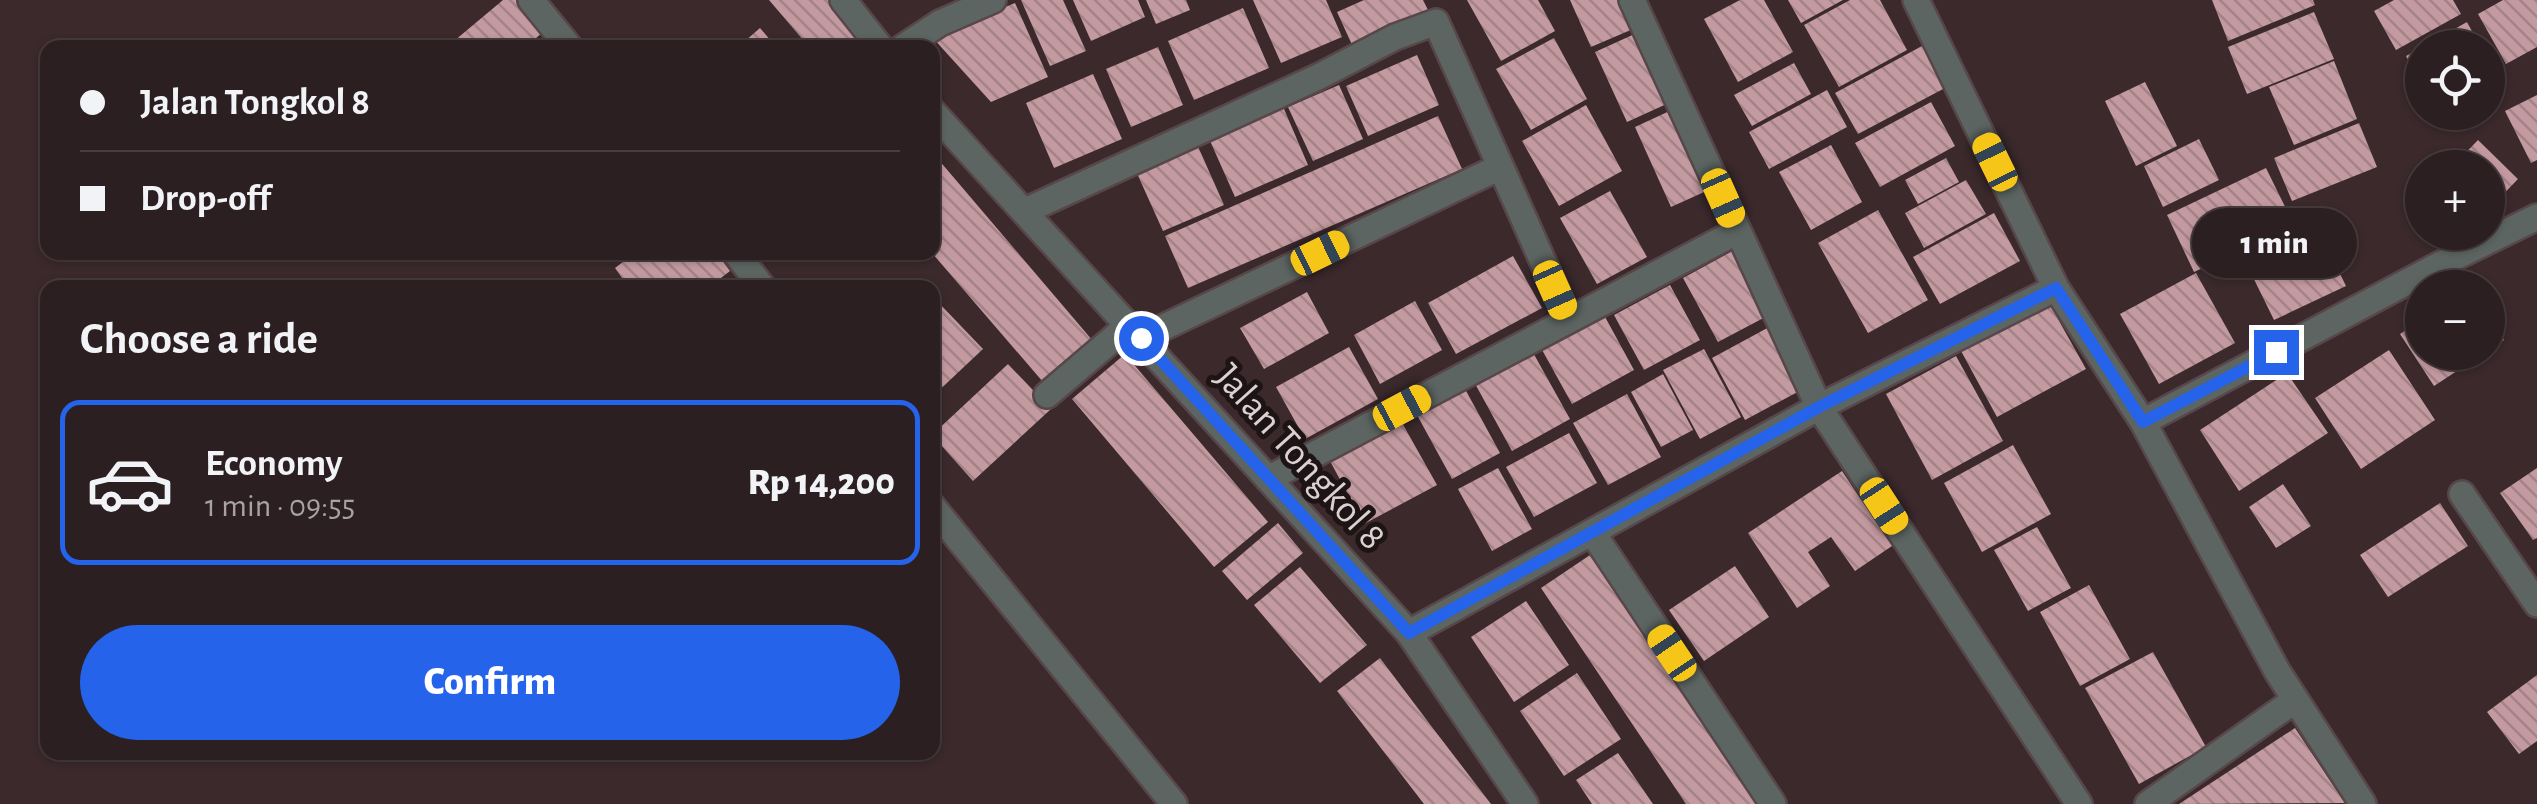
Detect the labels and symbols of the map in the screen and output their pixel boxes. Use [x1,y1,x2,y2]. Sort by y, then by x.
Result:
car [1968,128,2022,196]
car [1697,164,1749,232]
callout: 1 min [2194,207,2358,277]
car [1286,226,1354,280]
car [1529,256,1581,324]
route start [1119,316,1164,361]
route end [2254,330,2299,375]
street label: Jalan Tongkol 8 [1207,357,1393,557]
car [1368,381,1436,435]
car [1855,473,1913,539]
car [1643,620,1701,686]

